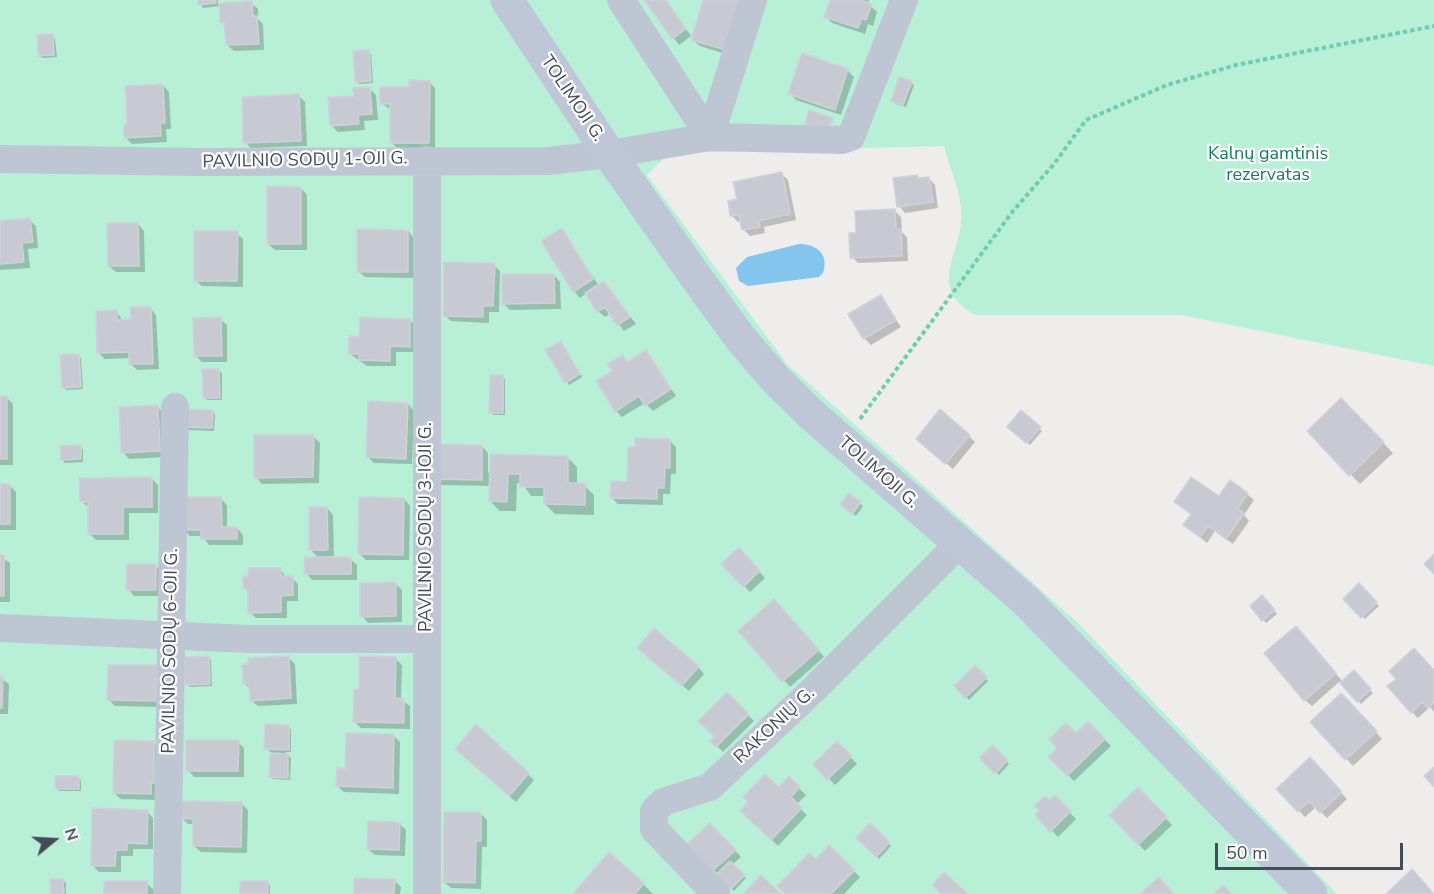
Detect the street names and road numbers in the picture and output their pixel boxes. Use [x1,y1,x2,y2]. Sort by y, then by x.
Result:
street label: TOLIMOJI G. [535,52,609,146]
street label: PAVILNIO SODŲ 1-OJI G. [202,148,408,174]
street label: PAVILNIO SODŲ 3-IOJI G. [416,422,438,632]
street label: TOLIMOJI G. [834,432,922,514]
street label: PAVILNIO SODŲ 6-OJI G. [158,548,184,754]
street label: RAKONIŲ G. [730,683,820,769]

